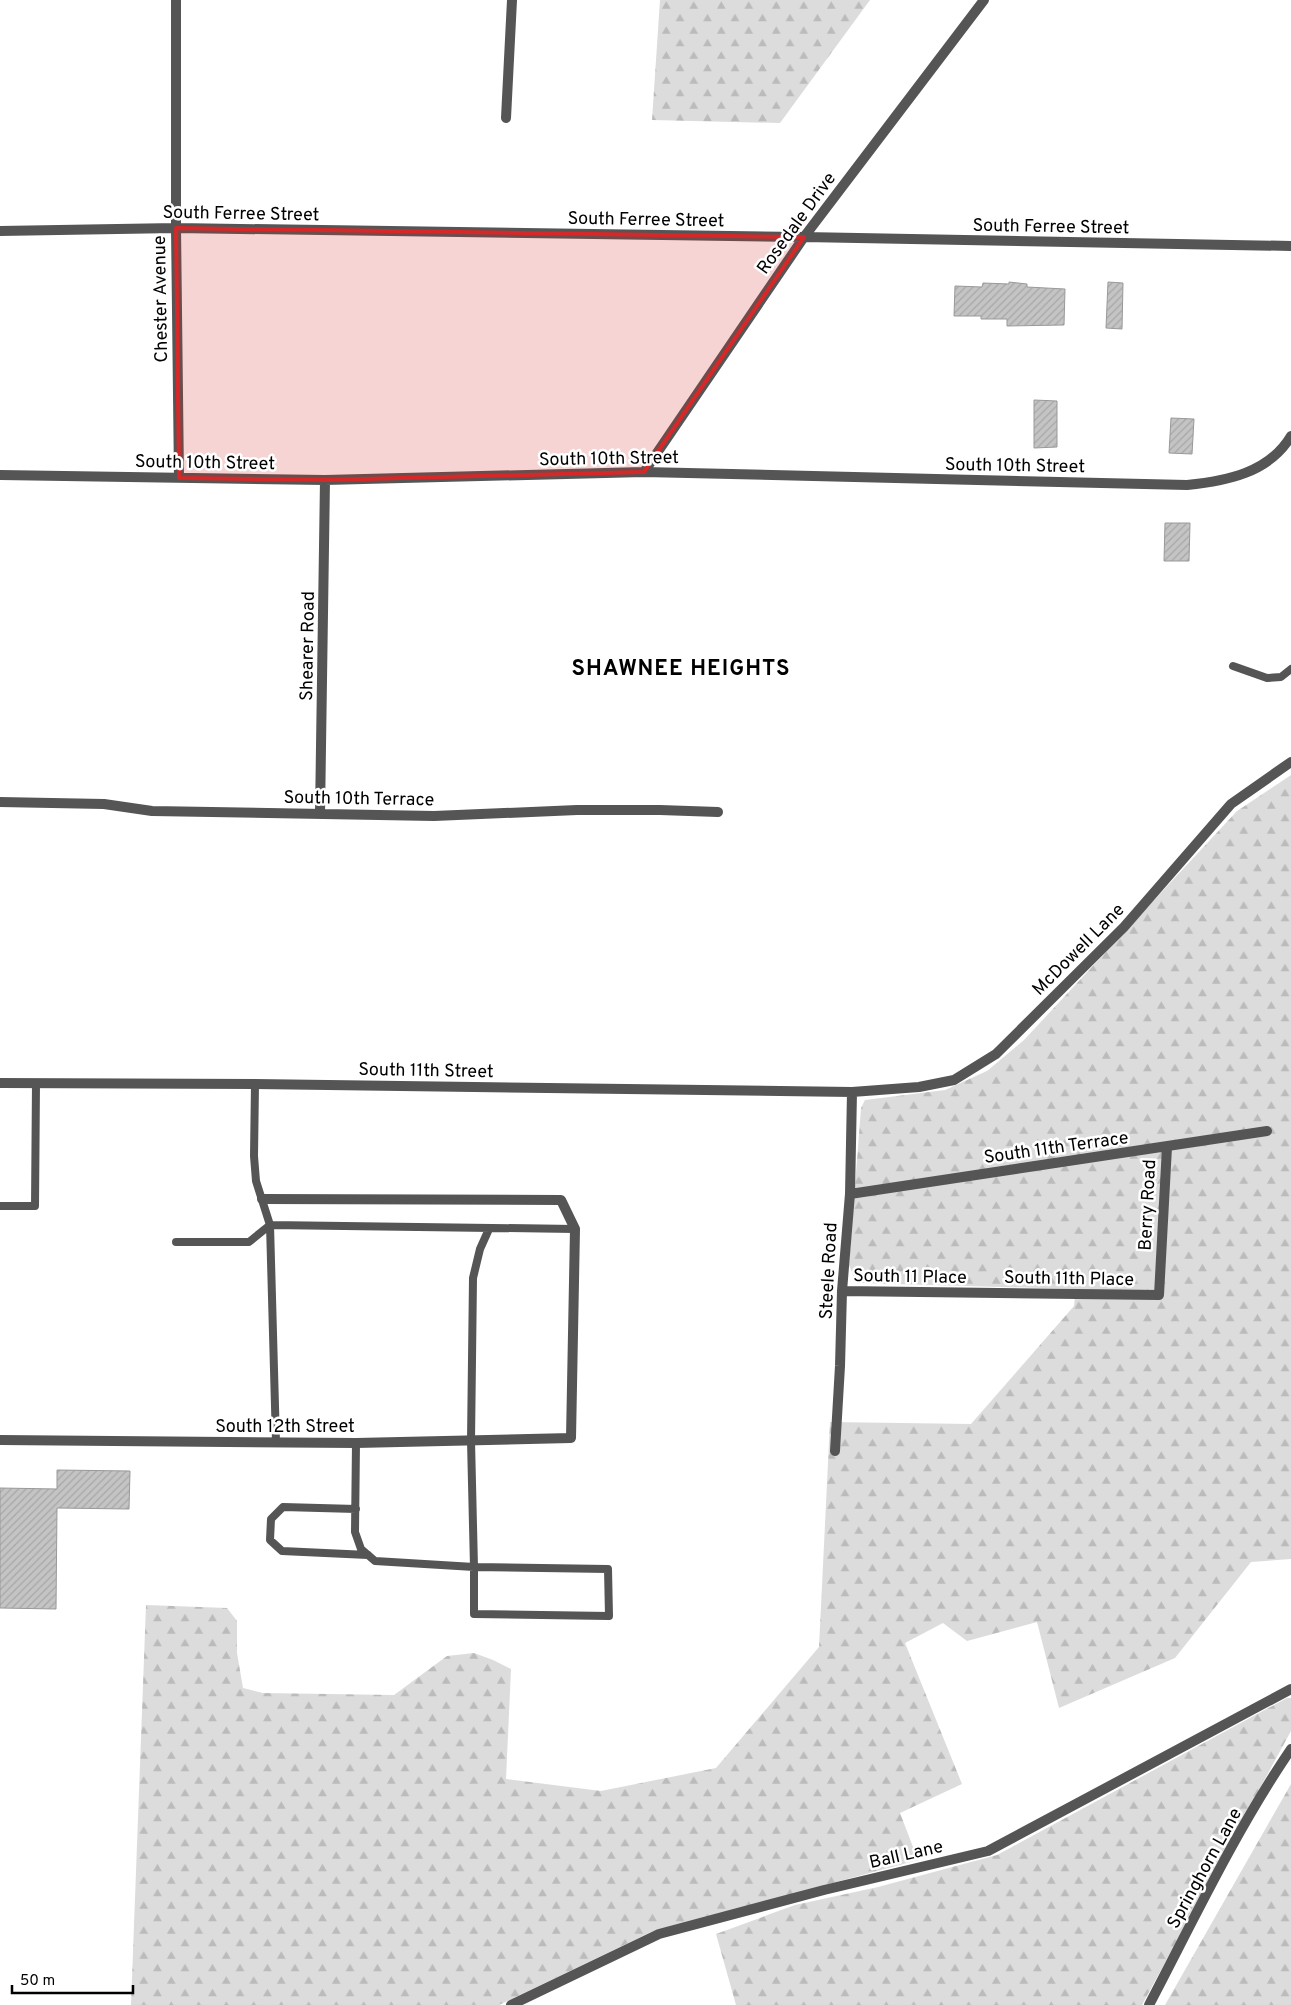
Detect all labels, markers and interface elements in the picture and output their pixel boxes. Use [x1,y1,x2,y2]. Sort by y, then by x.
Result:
street label: Rosedale Drive [752,168,842,279]
street label: South Ferree Street [162,202,320,227]
street label: South Ferree Street [567,208,725,233]
street label: South Ferree Street [972,215,1130,240]
street label: Chester Avenue [149,235,174,363]
street label: South 10th Street [539,447,679,472]
street label: South 10th Street [135,451,275,476]
street label: South 10th Street [945,454,1085,479]
street label: Shearer Road [296,591,321,701]
district label: SHAWNEE HEIGHTS [572,656,791,683]
street label: South 10th Terrace [283,787,434,812]
street label: McDowell Lane [1028,899,1130,1001]
street label: South 11th Street [358,1059,494,1084]
street label: South 11th Terrace [982,1127,1130,1170]
street label: Berry Road [1135,1159,1162,1251]
street label: Steele Road [815,1222,844,1320]
street label: South 11 Place [853,1265,967,1290]
street label: South 11th Place [1004,1267,1134,1292]
street label: South 12th Street [215,1416,355,1439]
street label: Springhorn Lane [1163,1804,1248,1933]
street label: Ball Lane [867,1836,945,1875]
scale bar [12,1962,134,1994]
text: 50 m [20,1972,55,1991]

